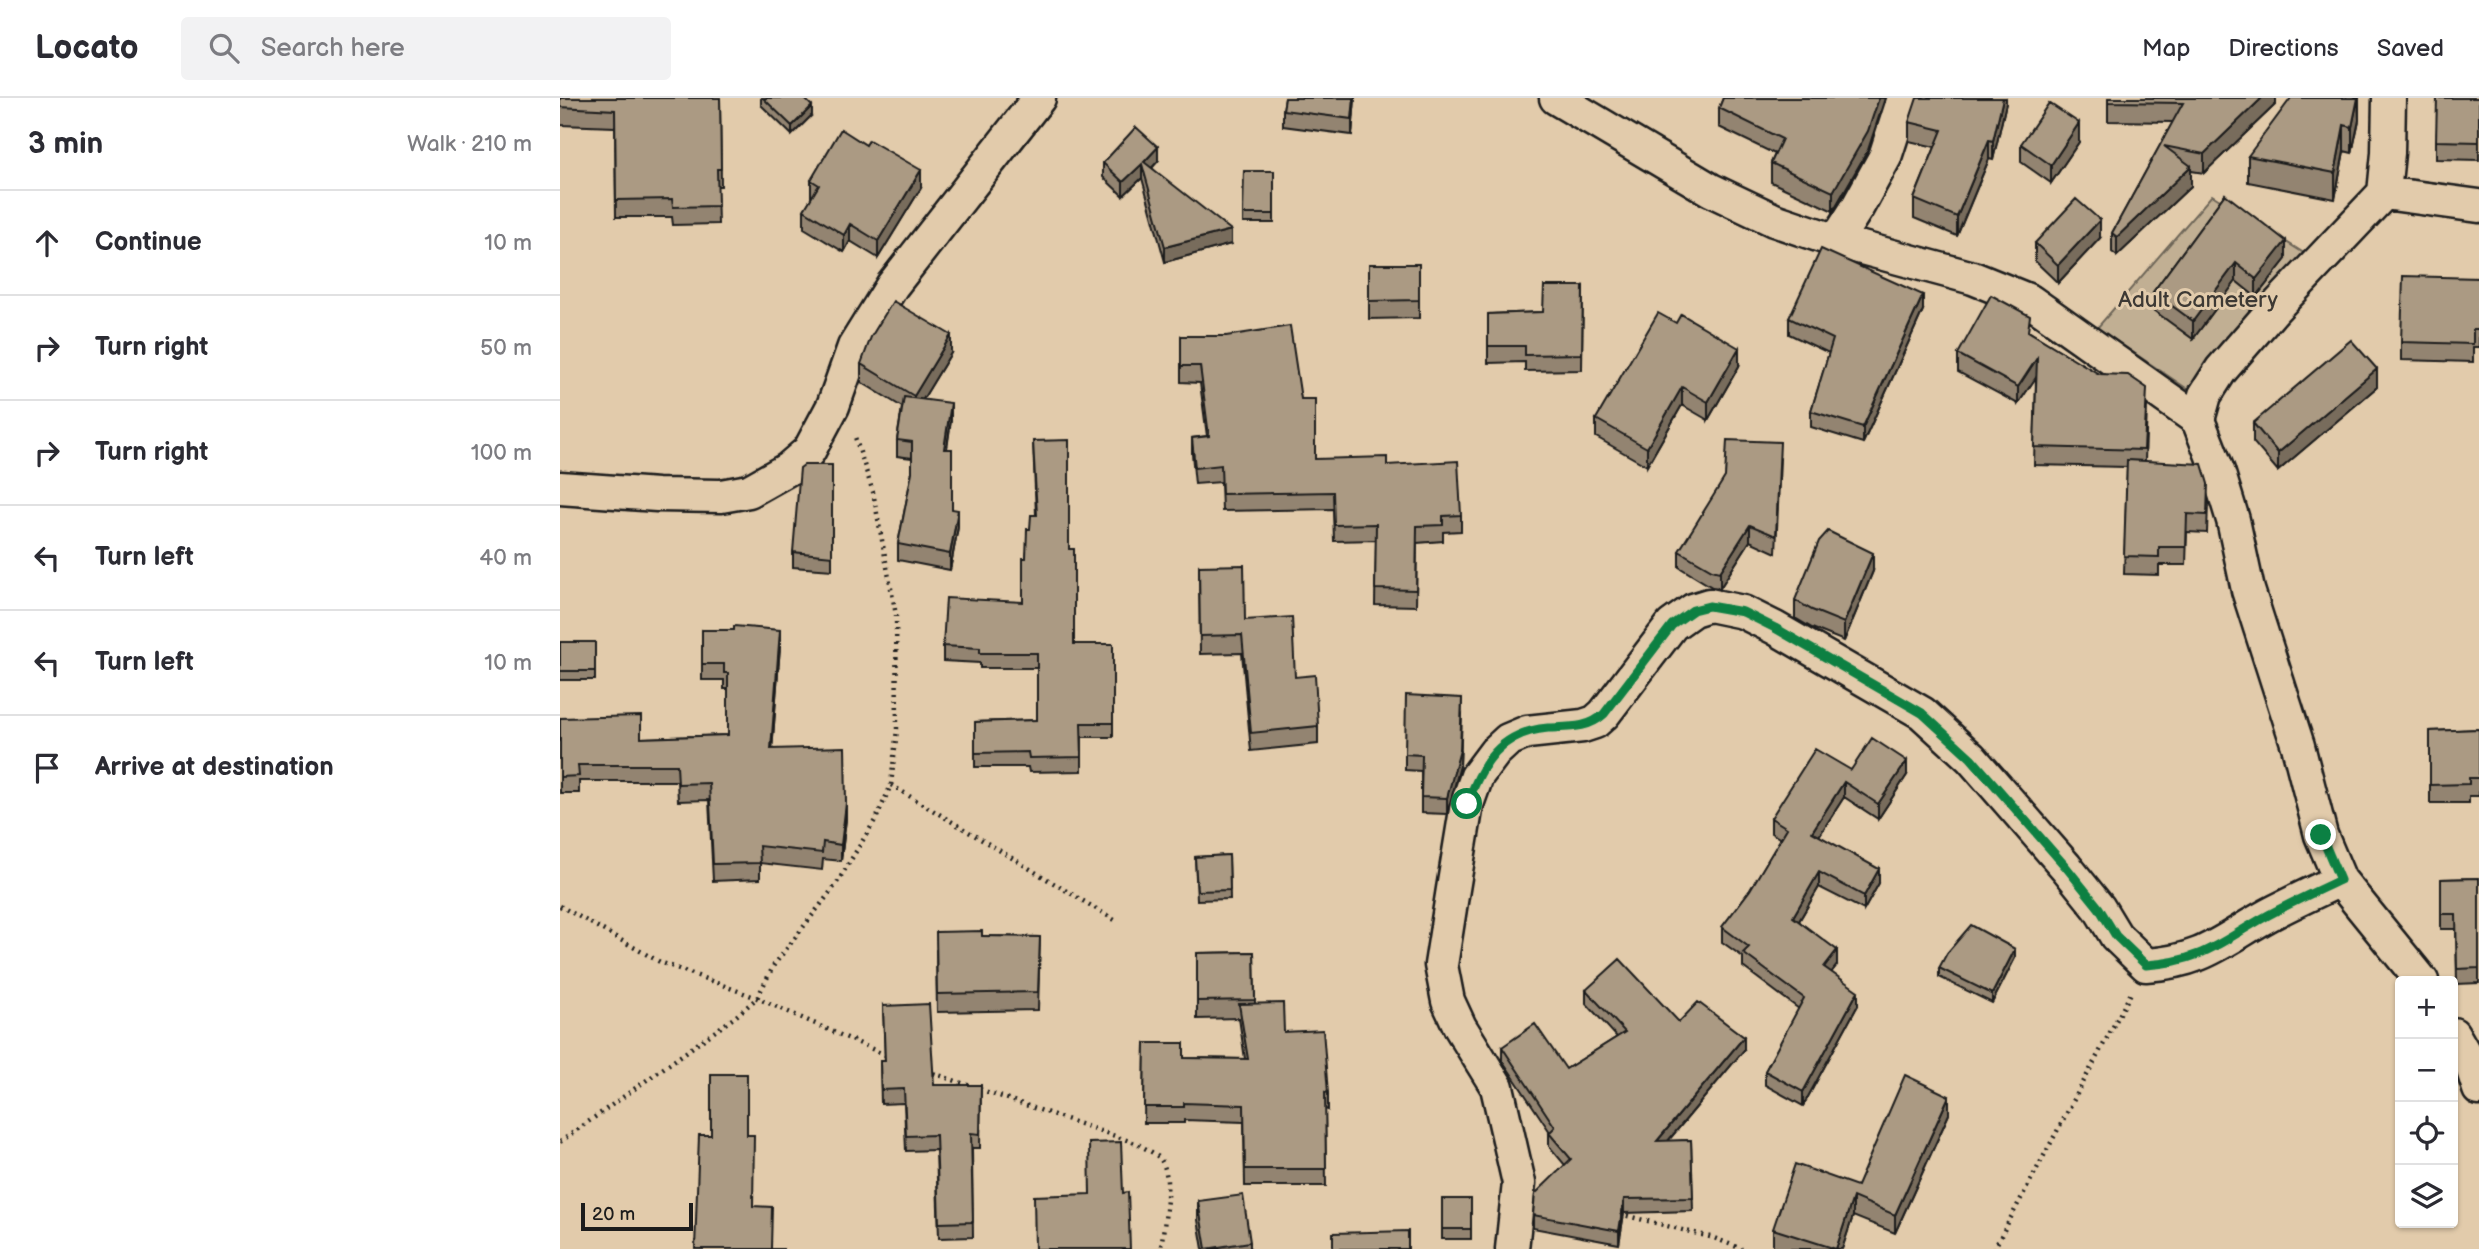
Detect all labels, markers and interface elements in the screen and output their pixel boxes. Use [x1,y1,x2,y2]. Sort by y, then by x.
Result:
search box [181,17,671,80]
text: Locato [35,28,139,68]
icon: search [205,29,243,67]
text: Search here [261,33,405,64]
text: Map [2142,34,2190,63]
text: Directions [2228,34,2339,63]
text: Saved [2377,34,2444,63]
text: 3 min [28,126,103,162]
text: Walk · 210 m [407,130,532,158]
icon: ahead [28,224,66,262]
text: Continue [95,227,202,258]
text: 10 m [484,229,532,257]
park label: Adult Cametery [2118,286,2279,314]
icon: right [28,329,66,367]
text: Turn right [95,332,208,363]
text: 50 m [480,334,532,362]
icon: right [28,434,66,472]
text: Turn right [95,437,208,468]
text: 100 m [471,439,532,467]
icon: left [28,539,66,577]
text: Turn left [95,542,194,573]
text: 40 m [479,544,532,572]
icon: left [28,644,66,682]
text: Turn left [95,647,194,678]
text: 10 m [484,649,532,677]
icon: arrive [28,749,66,787]
text: Arrive at destination [95,752,334,783]
route start [1451,788,1482,819]
route end [2305,819,2336,850]
map controls [2395,976,2458,1228]
button: + [2395,976,2458,1039]
button: − [2395,1039,2458,1102]
button: locate [2395,1102,2458,1165]
button: layers [2395,1165,2458,1228]
scale bar [581,1200,693,1232]
text: 20 m [592,1203,635,1226]

